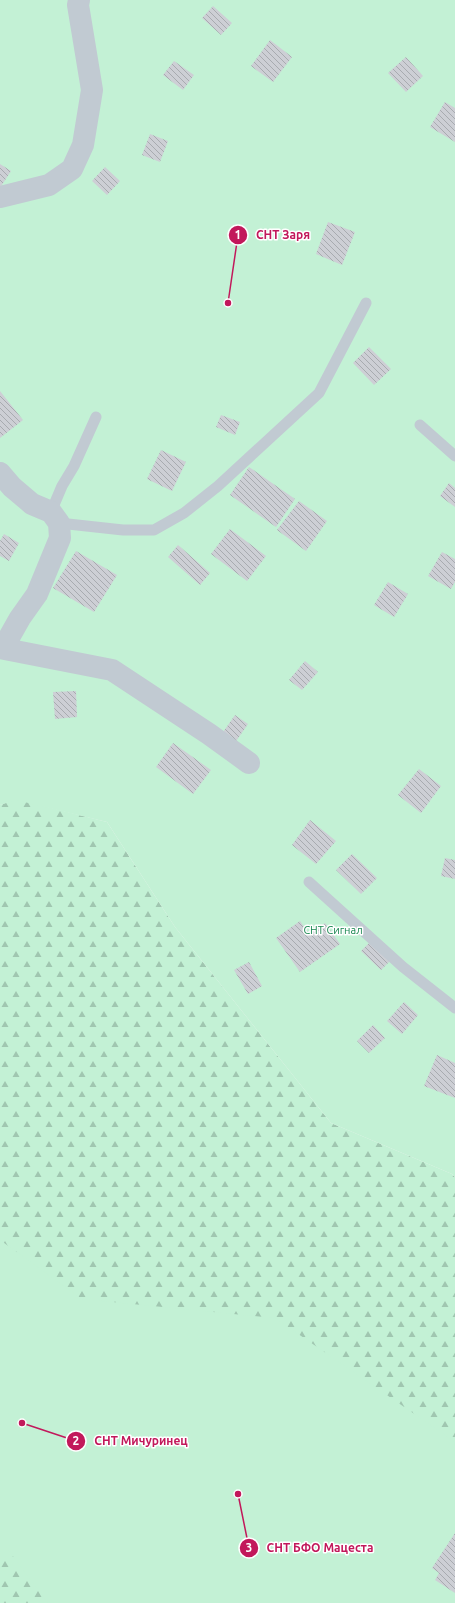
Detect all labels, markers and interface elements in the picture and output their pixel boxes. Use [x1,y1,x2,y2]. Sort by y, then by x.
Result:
callout: СНТ Заря [228,223,318,247]
text: 1 [235,228,241,241]
text: СНТ Заря [256,228,310,241]
park label: СНТ Сигнал [303,924,363,936]
callout: СНТ Мичуринец [66,1429,196,1453]
text: 2 [73,1434,80,1447]
text: СНТ Мичуринец [94,1434,188,1447]
callout: СНТ БФО Мацеста [239,1536,382,1560]
text: 3 [246,1541,252,1554]
text: СНТ БФО Мацеста [267,1541,373,1554]

